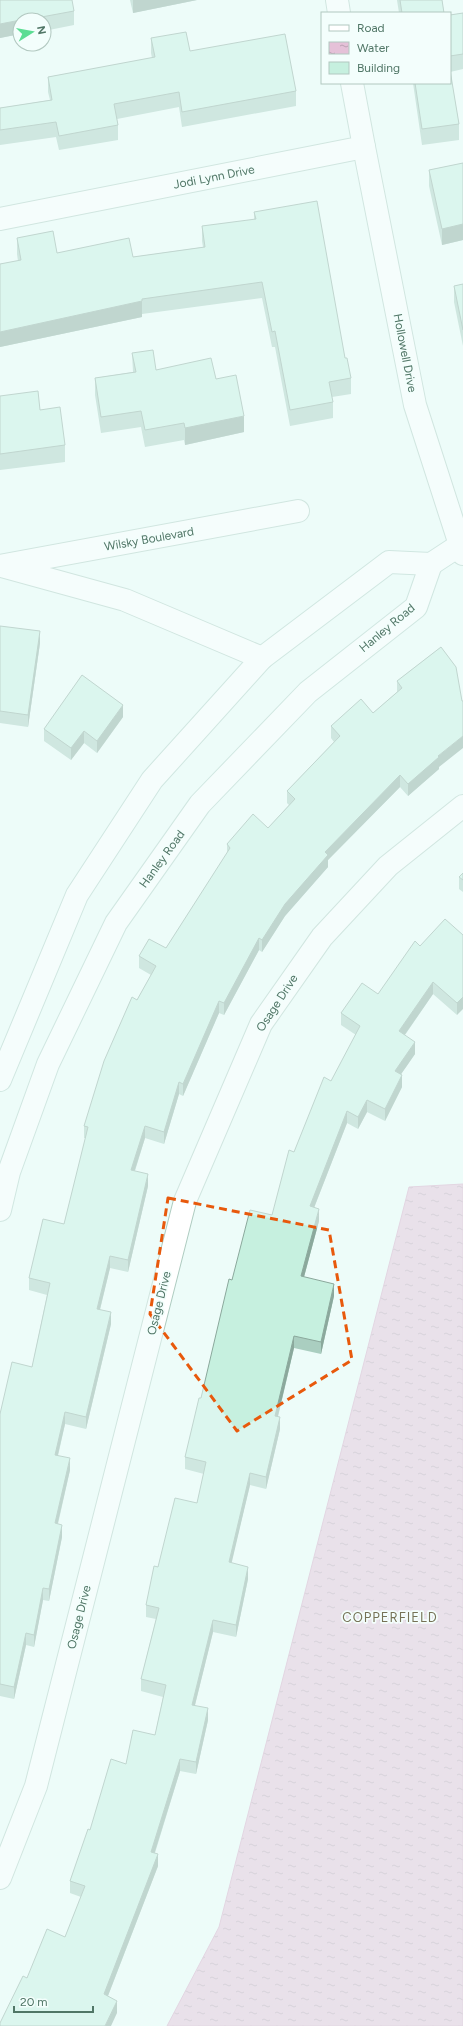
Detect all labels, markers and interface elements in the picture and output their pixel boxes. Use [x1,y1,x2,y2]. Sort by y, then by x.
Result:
north arrow [12,12,52,52]
legend [321,12,451,84]
text: Road [357,21,385,35]
text: N [34,25,49,36]
text: Water [357,41,389,55]
text: Building [357,61,400,75]
street label: Jodi Lynn Drive [172,162,256,192]
street label: Hollowell Drive [391,312,420,394]
street label: Wilsky Boulevard [103,524,195,554]
street label: Hanley Road [357,601,417,655]
street label: Hanley Road [136,827,188,891]
street label: Osage Drive [253,971,301,1034]
street label: Osage Drive [144,1269,174,1336]
street label: Osage Drive [64,1583,94,1650]
district label: COPPERFIELD [342,1610,438,1625]
scale bar [14,1988,93,2014]
text: 20 m [20,1995,48,2009]

